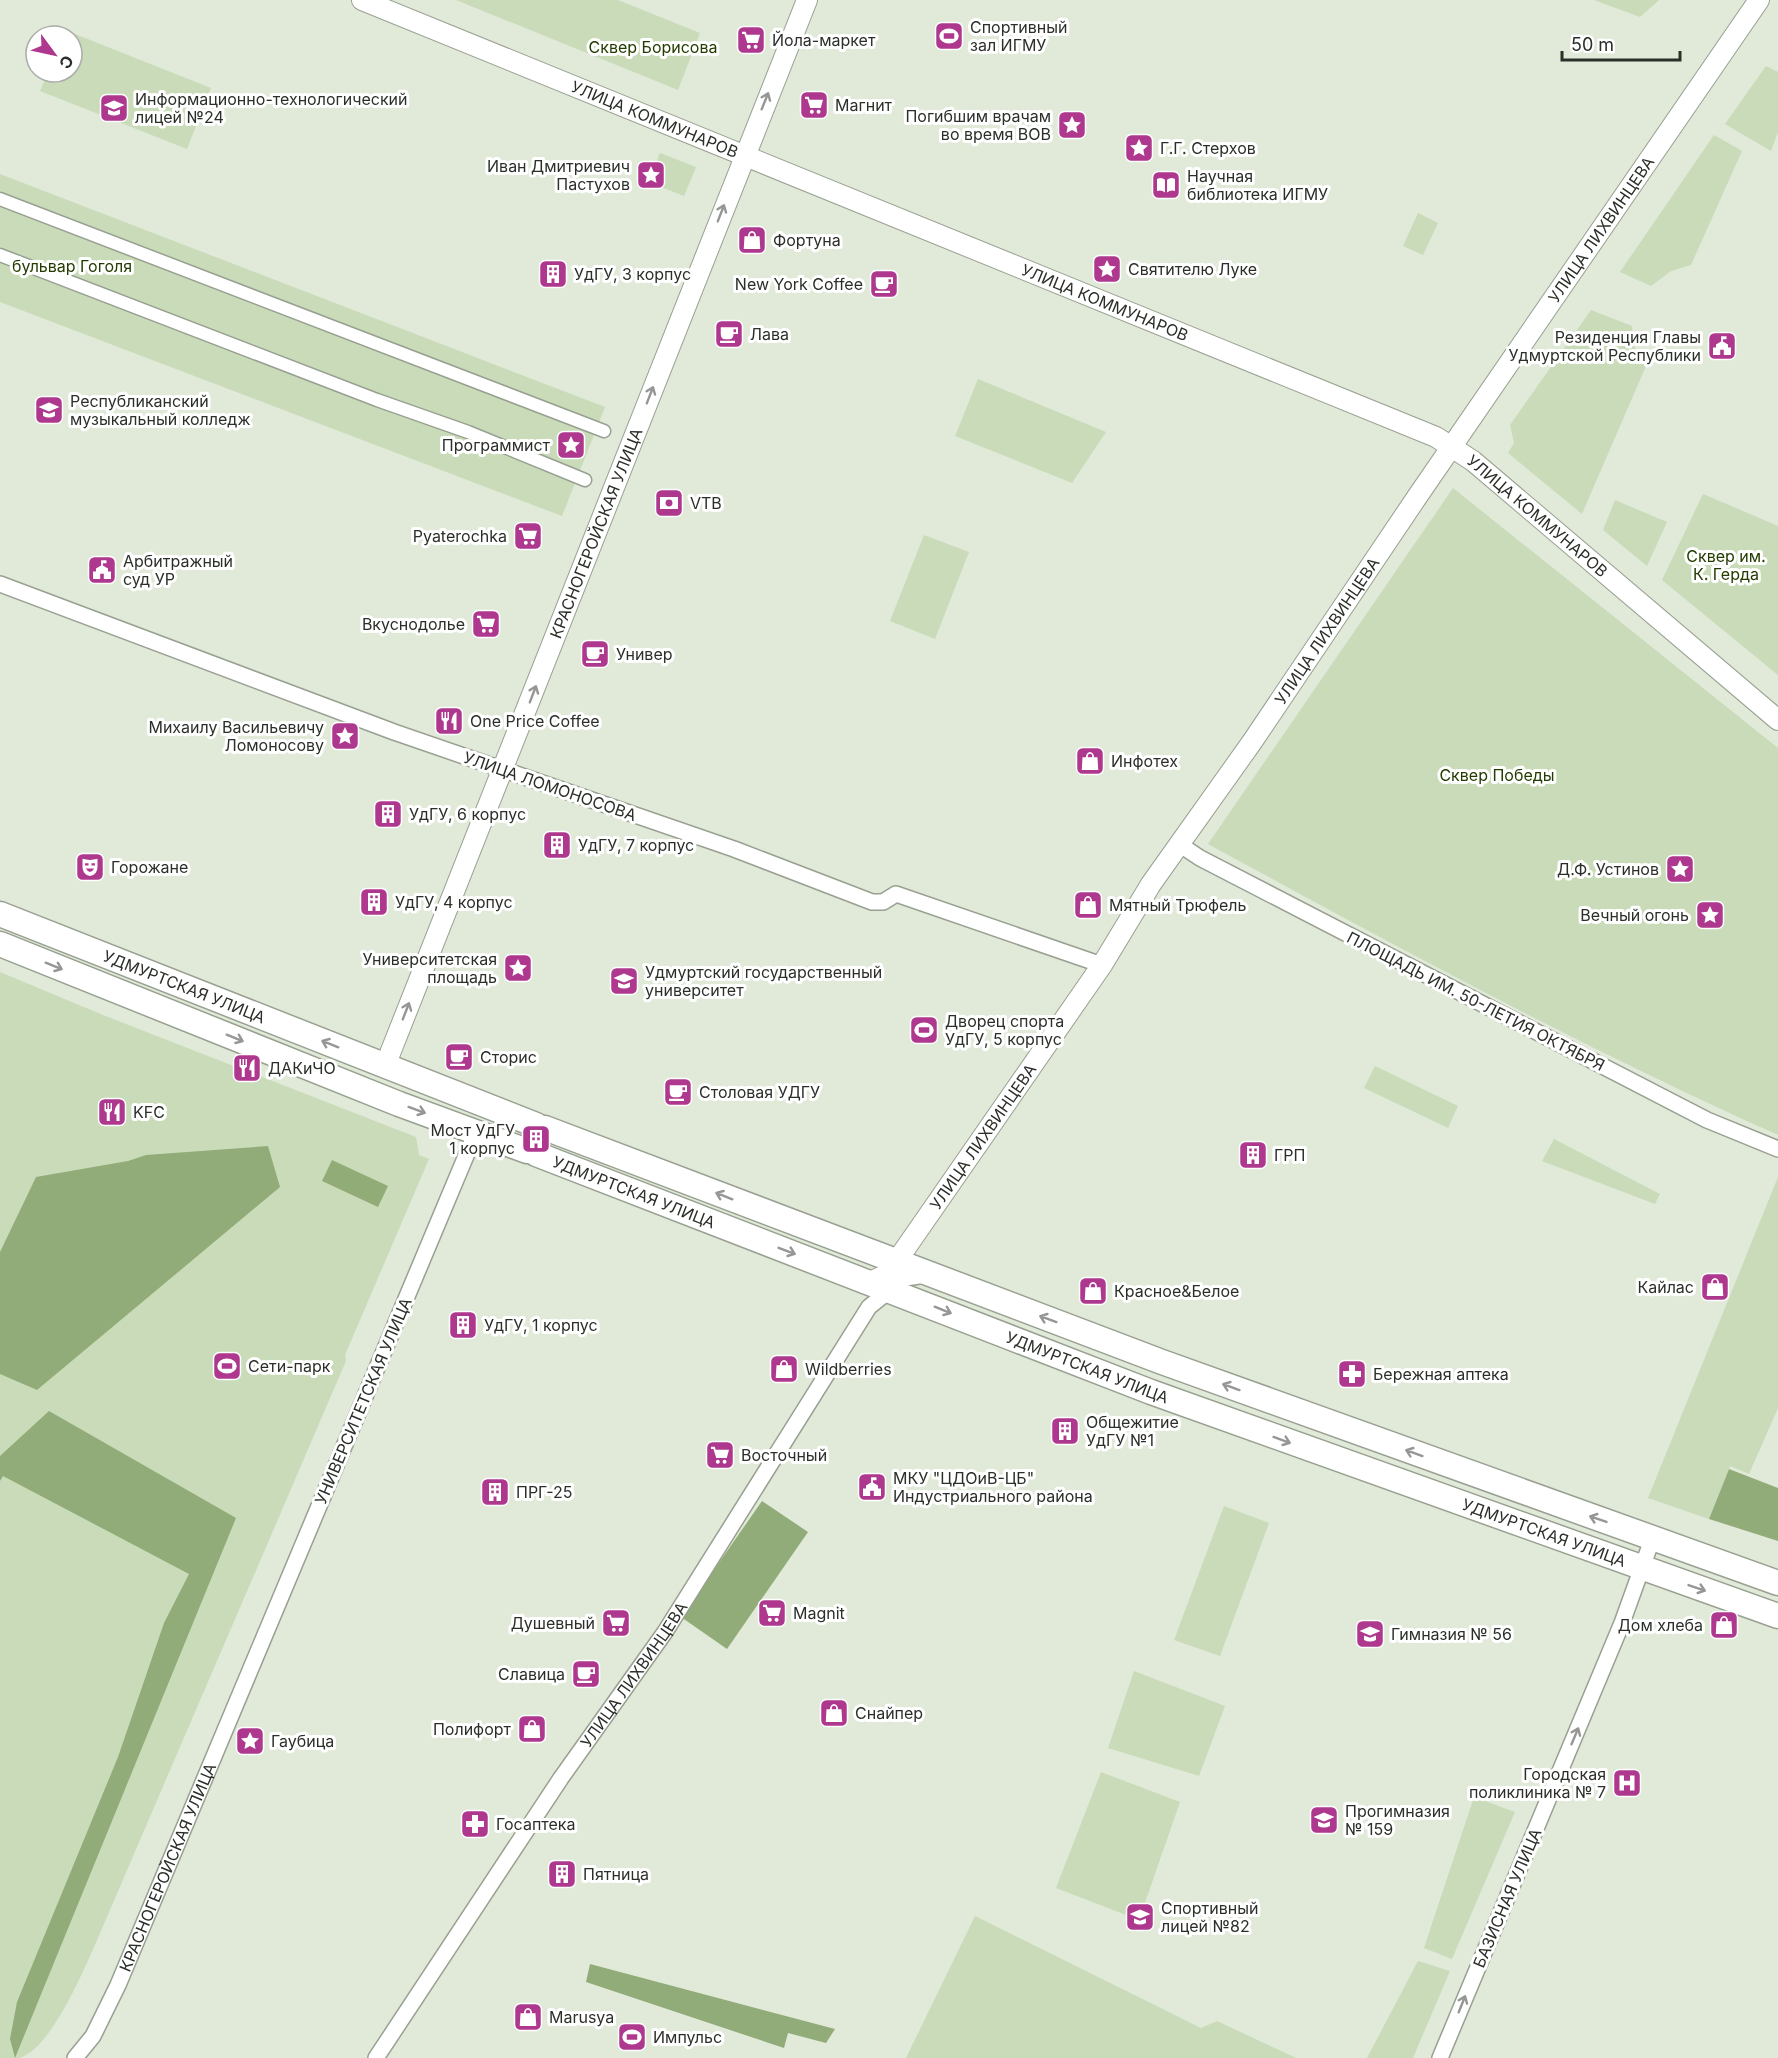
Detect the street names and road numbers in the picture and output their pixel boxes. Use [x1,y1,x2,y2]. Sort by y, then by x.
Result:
street label: УЛИЦА КОММУНАРОВ [568,76,741,162]
street label: УЛИЦА ЛИХВИНЦЕВА [1544,153,1658,307]
street label: УЛИЦА КОММУНАРОВ [1018,259,1191,345]
street label: КРАСНОГЕРОЙСКАЯ УЛИЦА [545,425,647,641]
street label: УЛИЦА КОММУНАРОВ [1463,450,1612,581]
street label: УЛИЦА ЛИХВИНЦЕВА [1270,553,1384,708]
street label: УЛИЦА ЛОМОНОСОВА [461,747,639,825]
street label: ПЛОЩАДЬ ИМ. 50-ЛЕТИЯ ОКТЯБРЯ [1344,927,1608,1075]
street label: УДМУРТСКАЯ УЛИЦА [100,946,268,1027]
street label: УЛИЦА ЛИХВИНЦЕВА [925,1060,1040,1214]
street label: УДМУРТСКАЯ УЛИЦА [550,1151,718,1232]
street label: УНИВЕРСИТЕТСКАЯ УЛИЦА [310,1295,416,1507]
street label: УДМУРТСКАЯ УЛИЦА [1003,1327,1171,1407]
street label: УДМУРТСКАЯ УЛИЦА [1460,1494,1629,1571]
street label: УЛИЦА ЛИХВИНЦЕВА [576,1598,691,1751]
street label: КРАСНОГЕРОЙСКАЯ УЛИЦА [115,1760,220,1975]
street label: БАЗИСНАЯ УЛИЦА [1469,1825,1545,1971]

